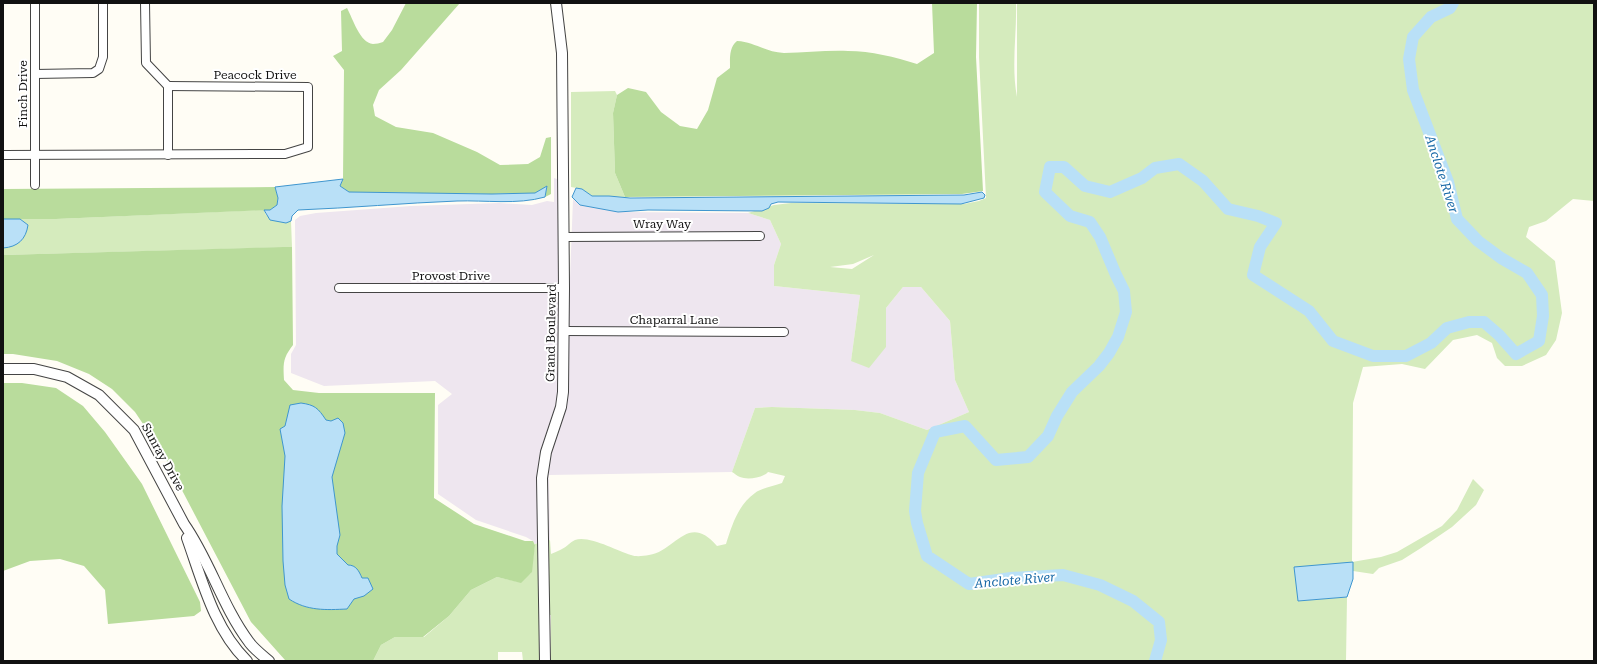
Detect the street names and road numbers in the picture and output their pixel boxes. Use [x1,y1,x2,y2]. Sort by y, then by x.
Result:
street label: Finch Drive [16,60,30,128]
street label: Peacock Drive [213,68,297,82]
street label: Wray Way [633,217,692,231]
street label: Provost Drive [412,269,491,283]
street label: Grand Boulevard [543,284,559,382]
street label: Chaparral Lane [630,313,719,327]
street label: Sunray Drive [139,421,188,494]

